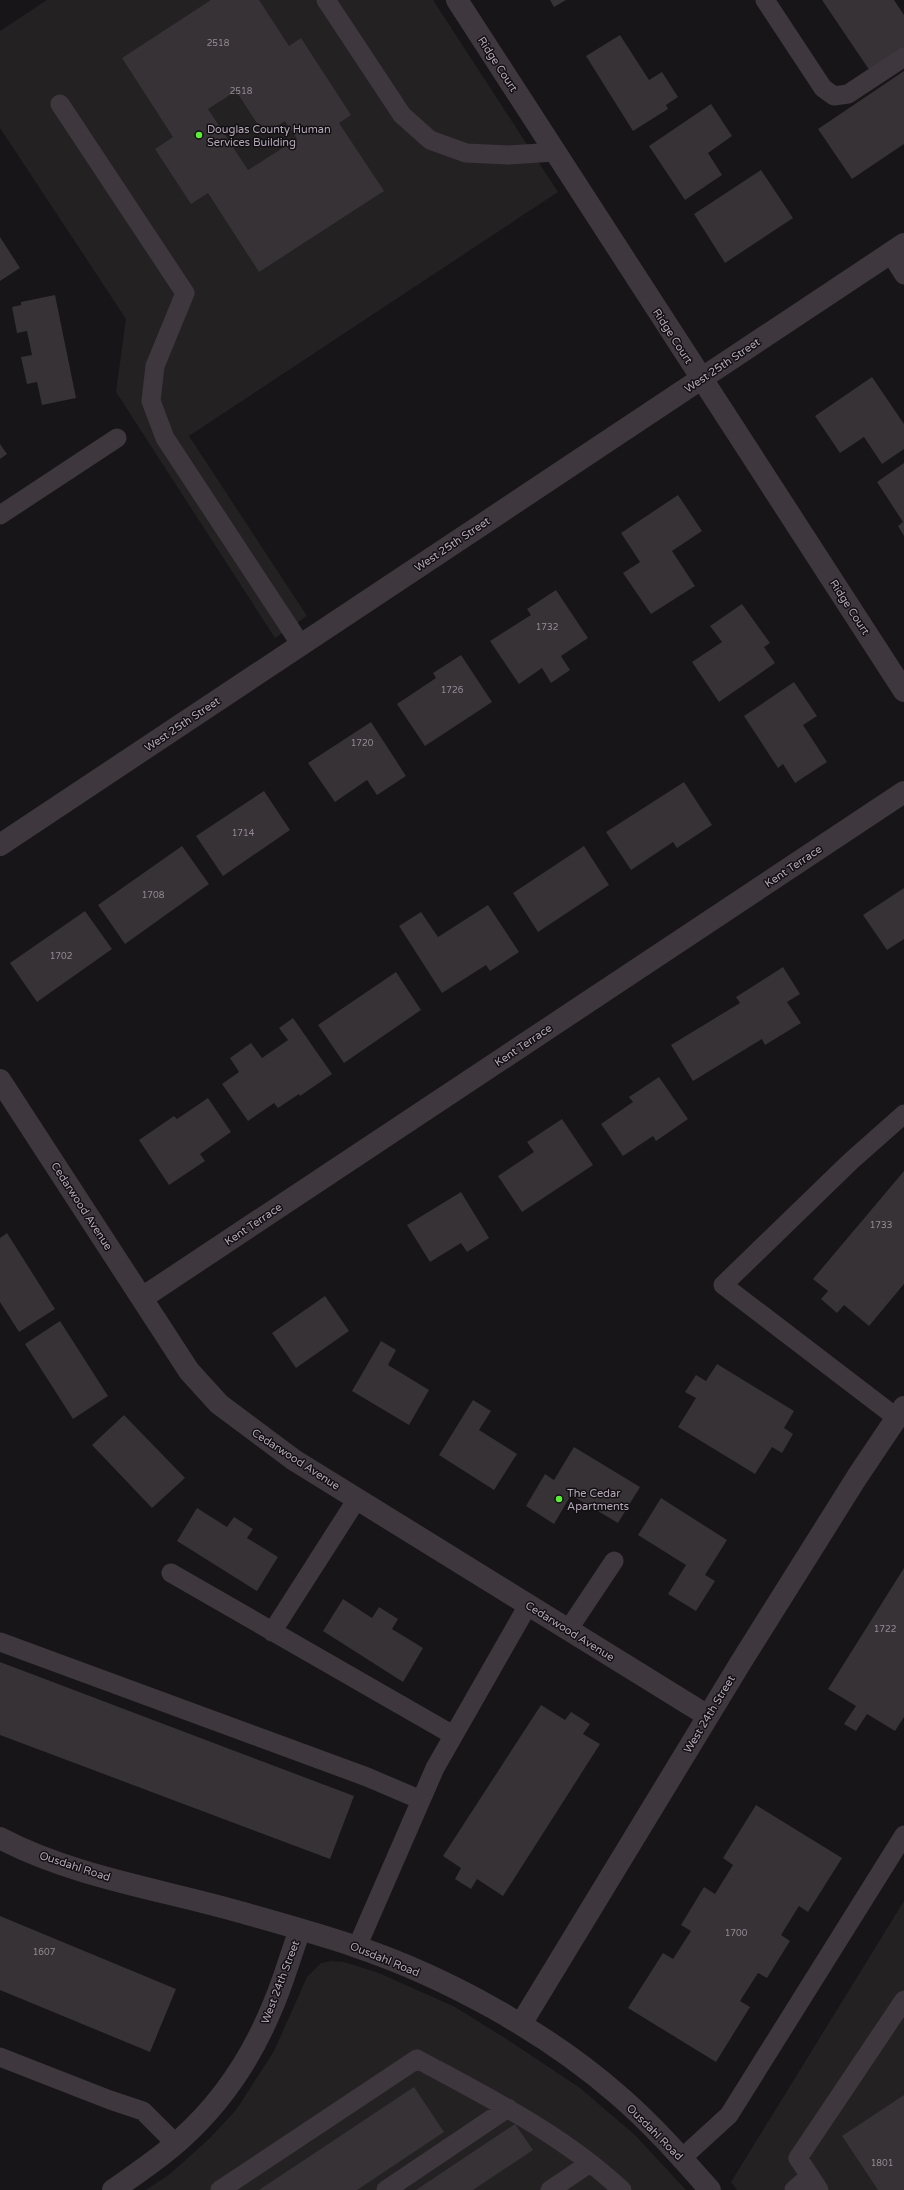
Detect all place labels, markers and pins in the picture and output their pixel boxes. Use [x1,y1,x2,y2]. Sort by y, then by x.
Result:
place label: Douglas County Human Services Building [207,123,331,149]
marker: Douglas County Human Services Building [194,130,204,140]
place label: The Cedar Apartments [567,1487,629,1513]
marker: The Cedar Apartments [554,1494,564,1504]

